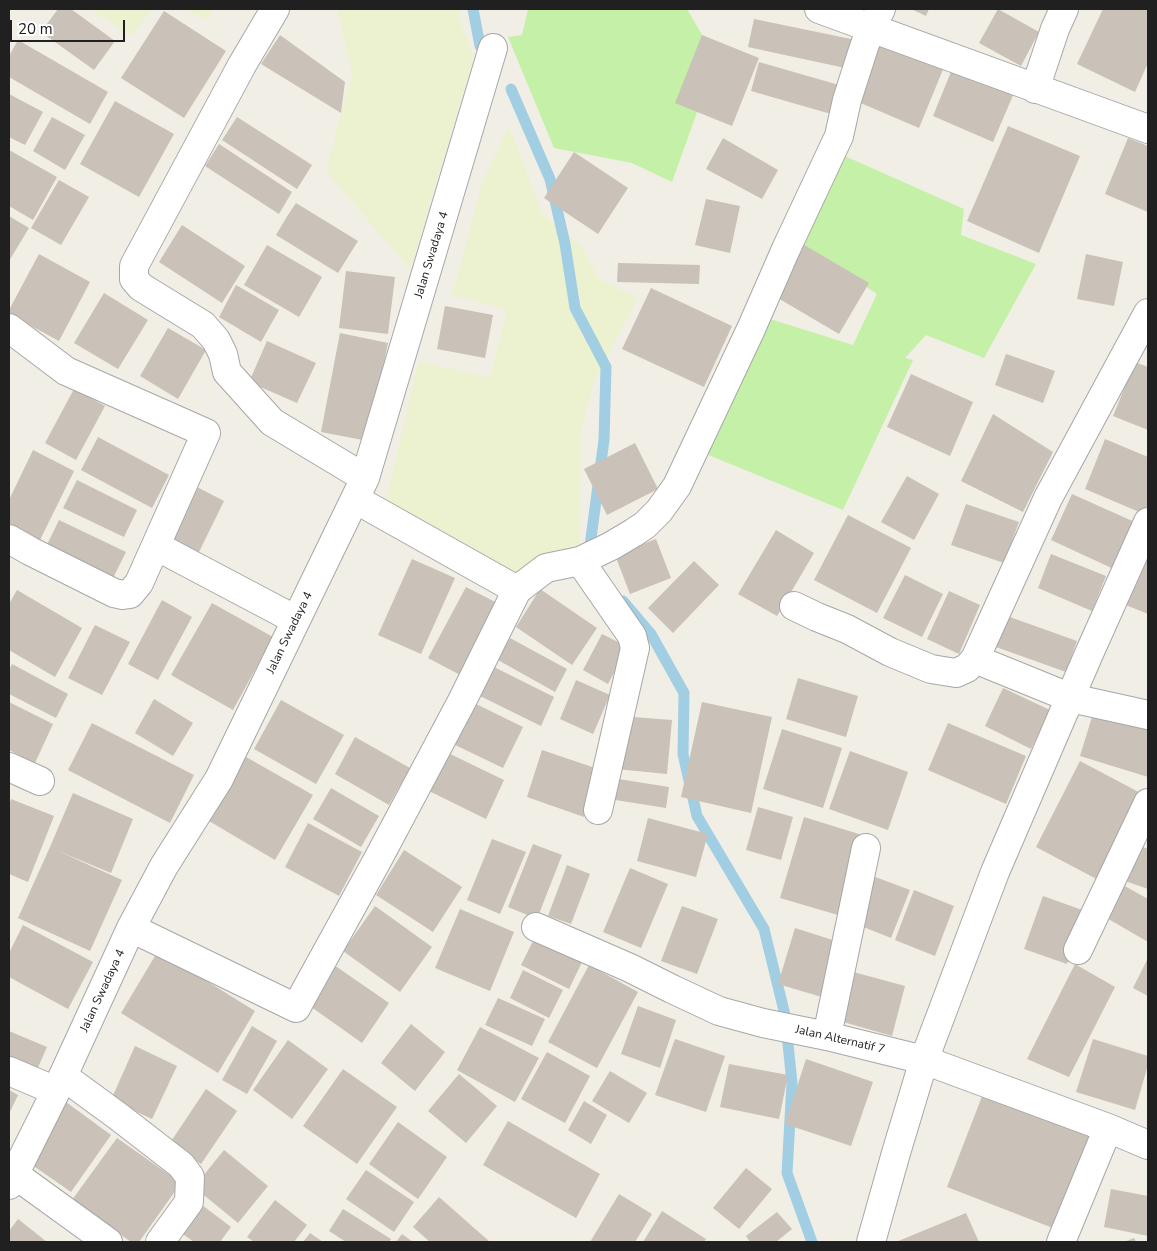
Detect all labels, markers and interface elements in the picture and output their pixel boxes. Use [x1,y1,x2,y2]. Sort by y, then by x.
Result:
scale bar [12,10,128,42]
text: 20 m [18,19,53,39]
street label: Jalan Swadaya 4 [412,210,452,300]
street label: Jalan Swadaya 4 [264,590,316,676]
street label: Jalan Swadaya 4 [78,947,128,1035]
street label: Jalan Alternatif 7 [794,1023,886,1057]

